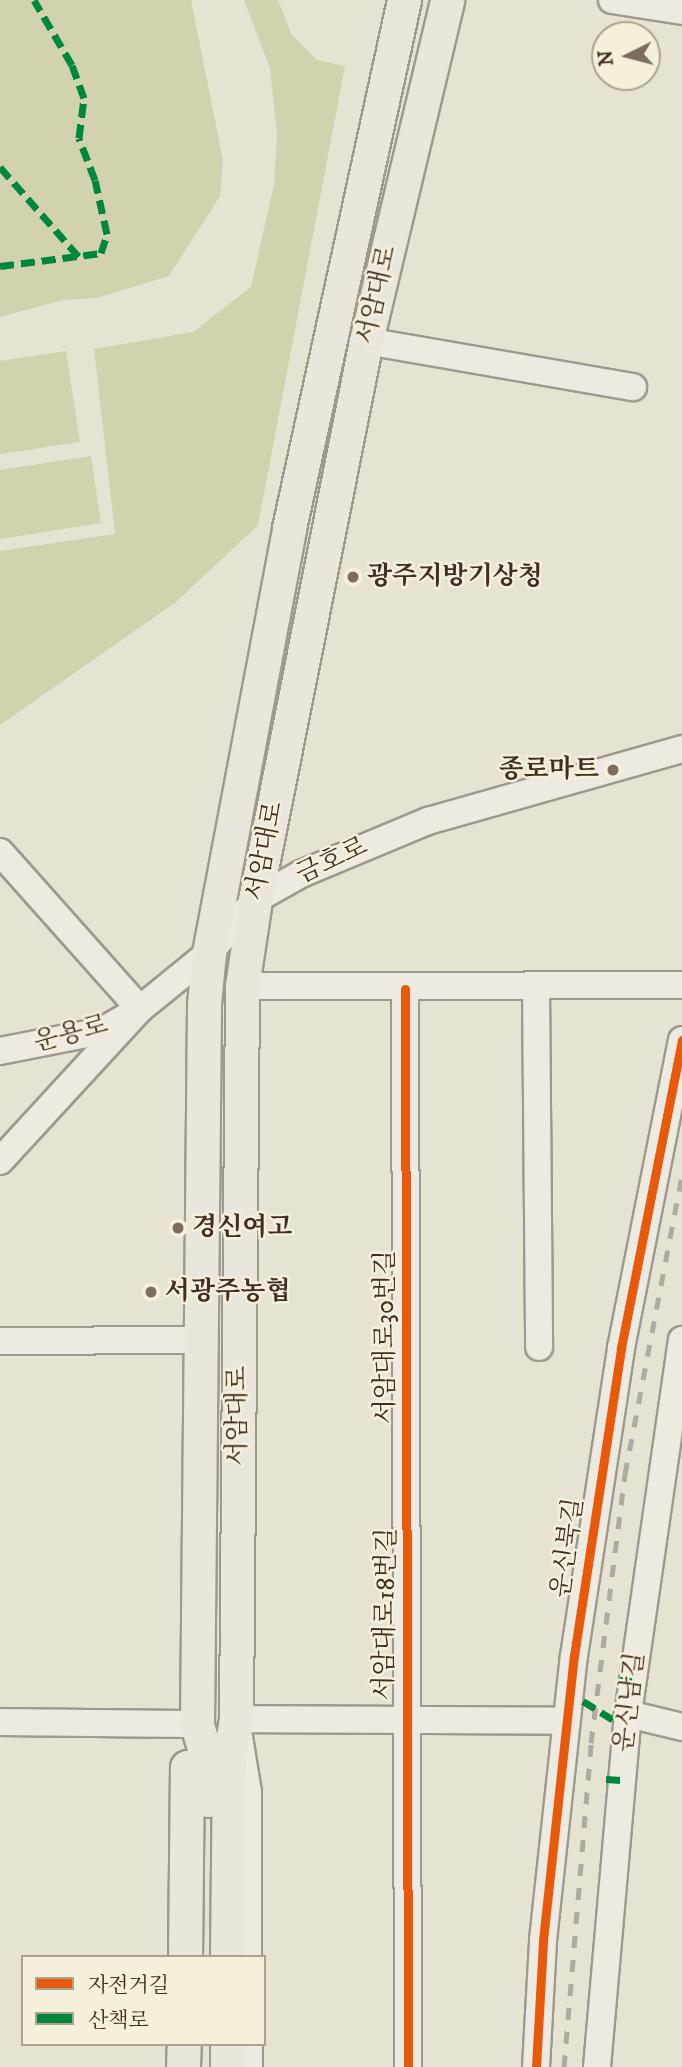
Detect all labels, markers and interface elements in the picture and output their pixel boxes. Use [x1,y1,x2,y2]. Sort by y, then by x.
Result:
north arrow [591,21,661,91]
text: N [594,49,619,67]
street label: 서암대로 [351,243,403,347]
place label: 광주지방기상청 [367,561,543,593]
marker: 광주지방기상청 [345,569,361,585]
place label: 종로마트 [499,754,599,786]
marker: 종로마트 [605,762,621,778]
street label: 서암대로 [240,799,290,903]
street label: 금호로 [291,831,373,891]
street label: 운용로 [31,1009,111,1059]
place label: 경신여고 [192,1212,292,1244]
marker: 경신여고 [170,1220,186,1236]
street label: 서암대로30번길 [370,1250,402,1424]
place label: 서광주농협 [165,1276,291,1308]
marker: 서광주농협 [143,1284,159,1300]
street label: 서암대로 [222,1366,254,1466]
street label: 운신북길 [546,1496,590,1600]
street label: 서암대로18번길 [369,1527,403,1701]
street label: 운신남길 [608,1650,652,1754]
legend [21,1955,266,2046]
text: 자전거길 [88,1973,169,1999]
text: 산책로 [88,2008,149,2034]

